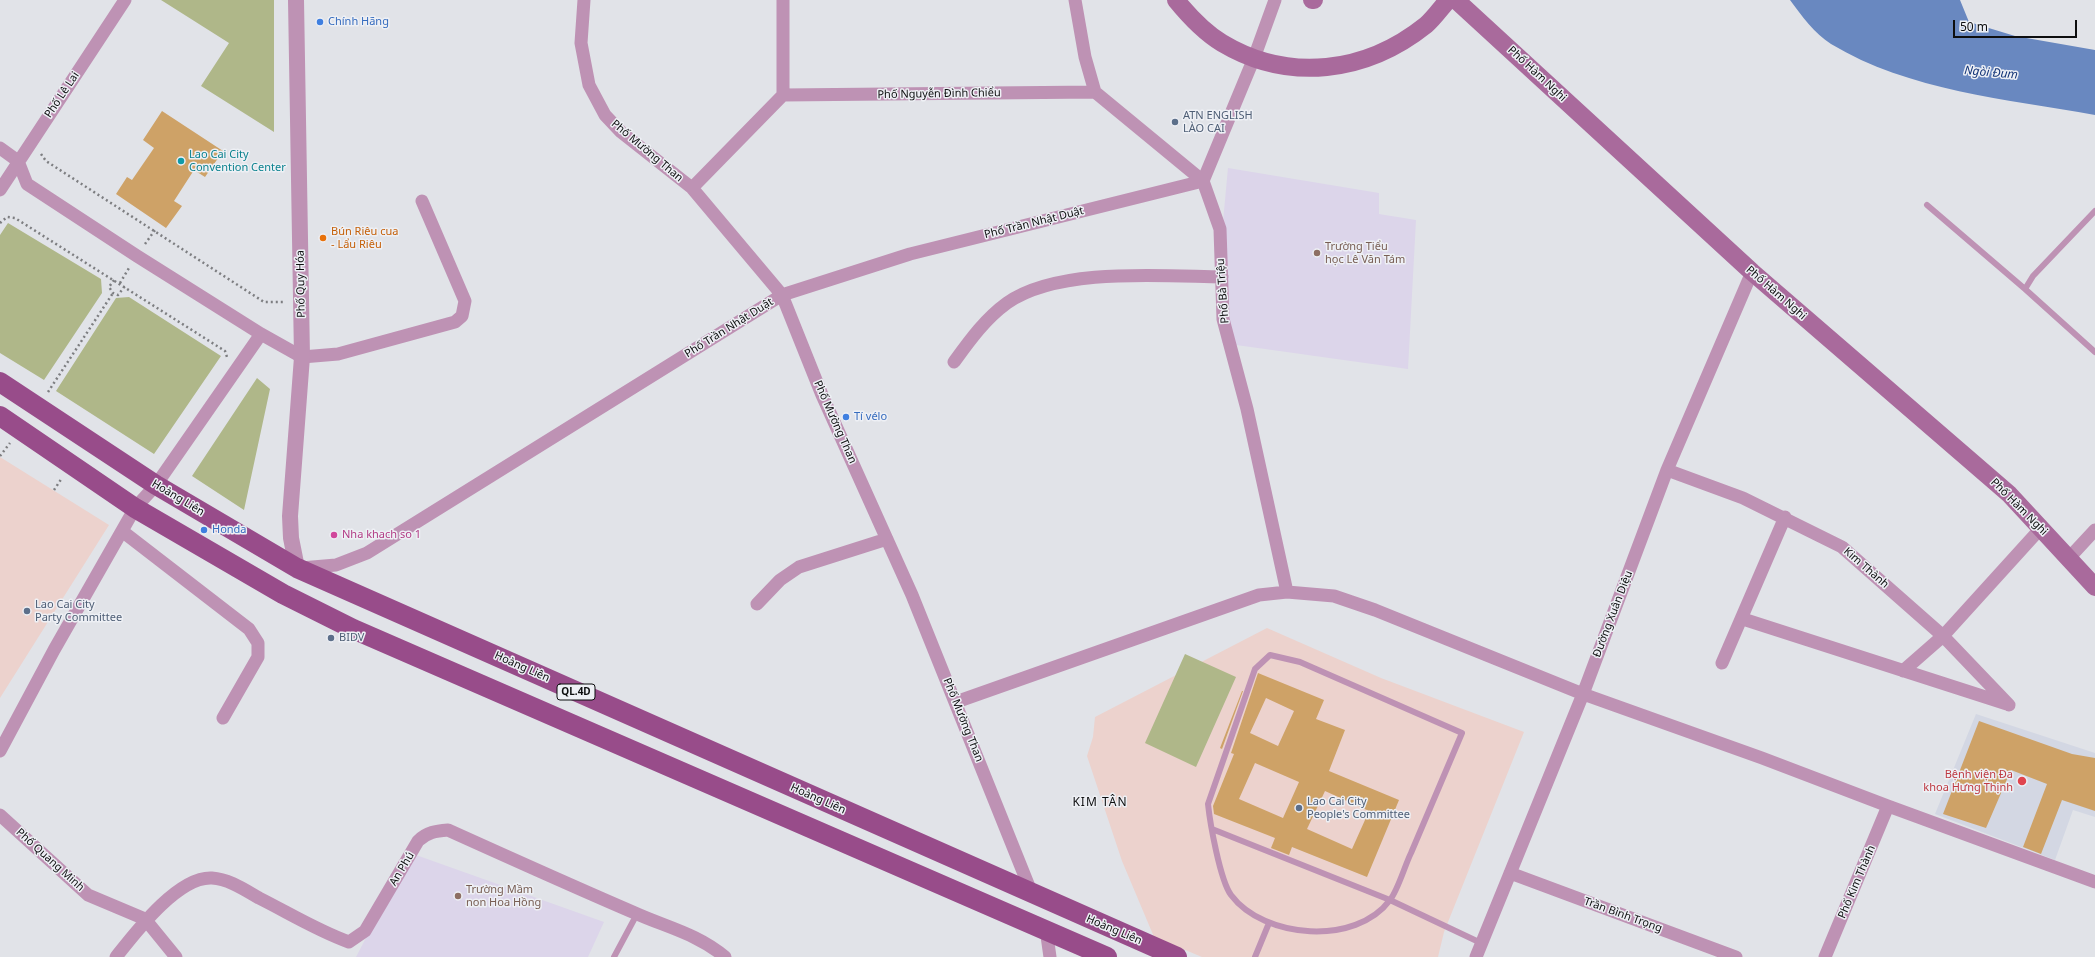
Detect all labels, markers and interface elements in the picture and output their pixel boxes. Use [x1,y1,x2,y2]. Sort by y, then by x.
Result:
scale bar [1955,12,2079,38]
place label: Chính Hãng [328,15,389,29]
marker: Chính Hãng [315,17,325,27]
text: 50 m [1960,18,1988,35]
street label: Phố Hàm Nghi [1505,44,1569,104]
water label: Ngòi Đum [1964,63,2018,83]
street label: Phố Lê Lai [42,70,82,120]
street label: Phố Nguyễn Đình Chiểu [877,86,1001,102]
place label: ATN ENGLISH LÀO CAI [1183,109,1253,135]
street label: Phố Mường Than [608,117,686,185]
marker: ATN ENGLISH LÀO CAI [1170,117,1180,127]
place label: Lao Cai City Convention Center [189,148,286,174]
marker: Lao Cai City Convention Center [176,156,186,166]
street label: Phố Trần Nhật Duật [983,204,1085,242]
place label: Bún Riêu cua - Lẩu Riêu [331,225,398,251]
marker: Bún Riêu cua - Lẩu Riêu [318,233,328,243]
place label: Trường Tiểu học Lê Văn Tám [1325,240,1405,266]
marker: Trường Tiểu học Lê Văn Tám [1312,248,1322,258]
street label: Phố Quy Hóa [294,250,308,318]
street label: Phố Bà Triệu [1214,258,1232,324]
street label: Phố Hàm Nghi [1743,263,1809,323]
street label: Phố Trần Nhật Duật [682,295,776,361]
street label: Phố Mường Than [811,378,859,466]
place label: Tí vélo [854,410,887,424]
marker: Tí vélo [841,412,851,422]
street label: Phố Hàm Nghi [1988,476,2050,538]
street label: Hoàng Liên [149,477,207,519]
place label: Honda [212,523,247,537]
marker: Honda [199,525,209,535]
place label: Nha khach so 1 [342,528,421,542]
marker: Nha khach so 1 [329,530,339,540]
street label: Kim Thành [1841,545,1891,591]
street label: Đường Xuân Diệu [1590,569,1636,659]
place label: Lao Cai City Party Committee [35,598,122,624]
marker: Lao Cai City Party Committee [22,606,32,616]
place label: BIDV [339,631,364,645]
marker: BIDV [326,633,336,643]
street label: Hoàng Liên [492,649,552,685]
street label: Phố Mường Than [940,676,986,764]
road number: QL.4D [557,684,595,700]
place label: Bệnh viện Đa khoa Hưng Thịnh [1923,768,2013,794]
marker: Bệnh viện Đa khoa Hưng Thịnh [2016,775,2028,787]
street label: Hoàng Liên [788,781,848,817]
place label: Lao Cai City People's Committee [1307,795,1410,821]
district label: KIM TÂN [1072,796,1128,810]
marker: Lao Cai City People's Committee [1294,803,1304,813]
street label: Phố Quang Minh [13,826,87,894]
street label: Phố Kim Thành [1836,843,1878,921]
street label: An Phú [387,850,417,888]
place label: Trường Mầm non Hoa Hồng [466,883,541,909]
marker: Trường Mầm non Hoa Hồng [453,891,463,901]
street label: Trần Bình Trọng [1582,895,1664,935]
street label: Hoàng Liên [1084,912,1144,948]

